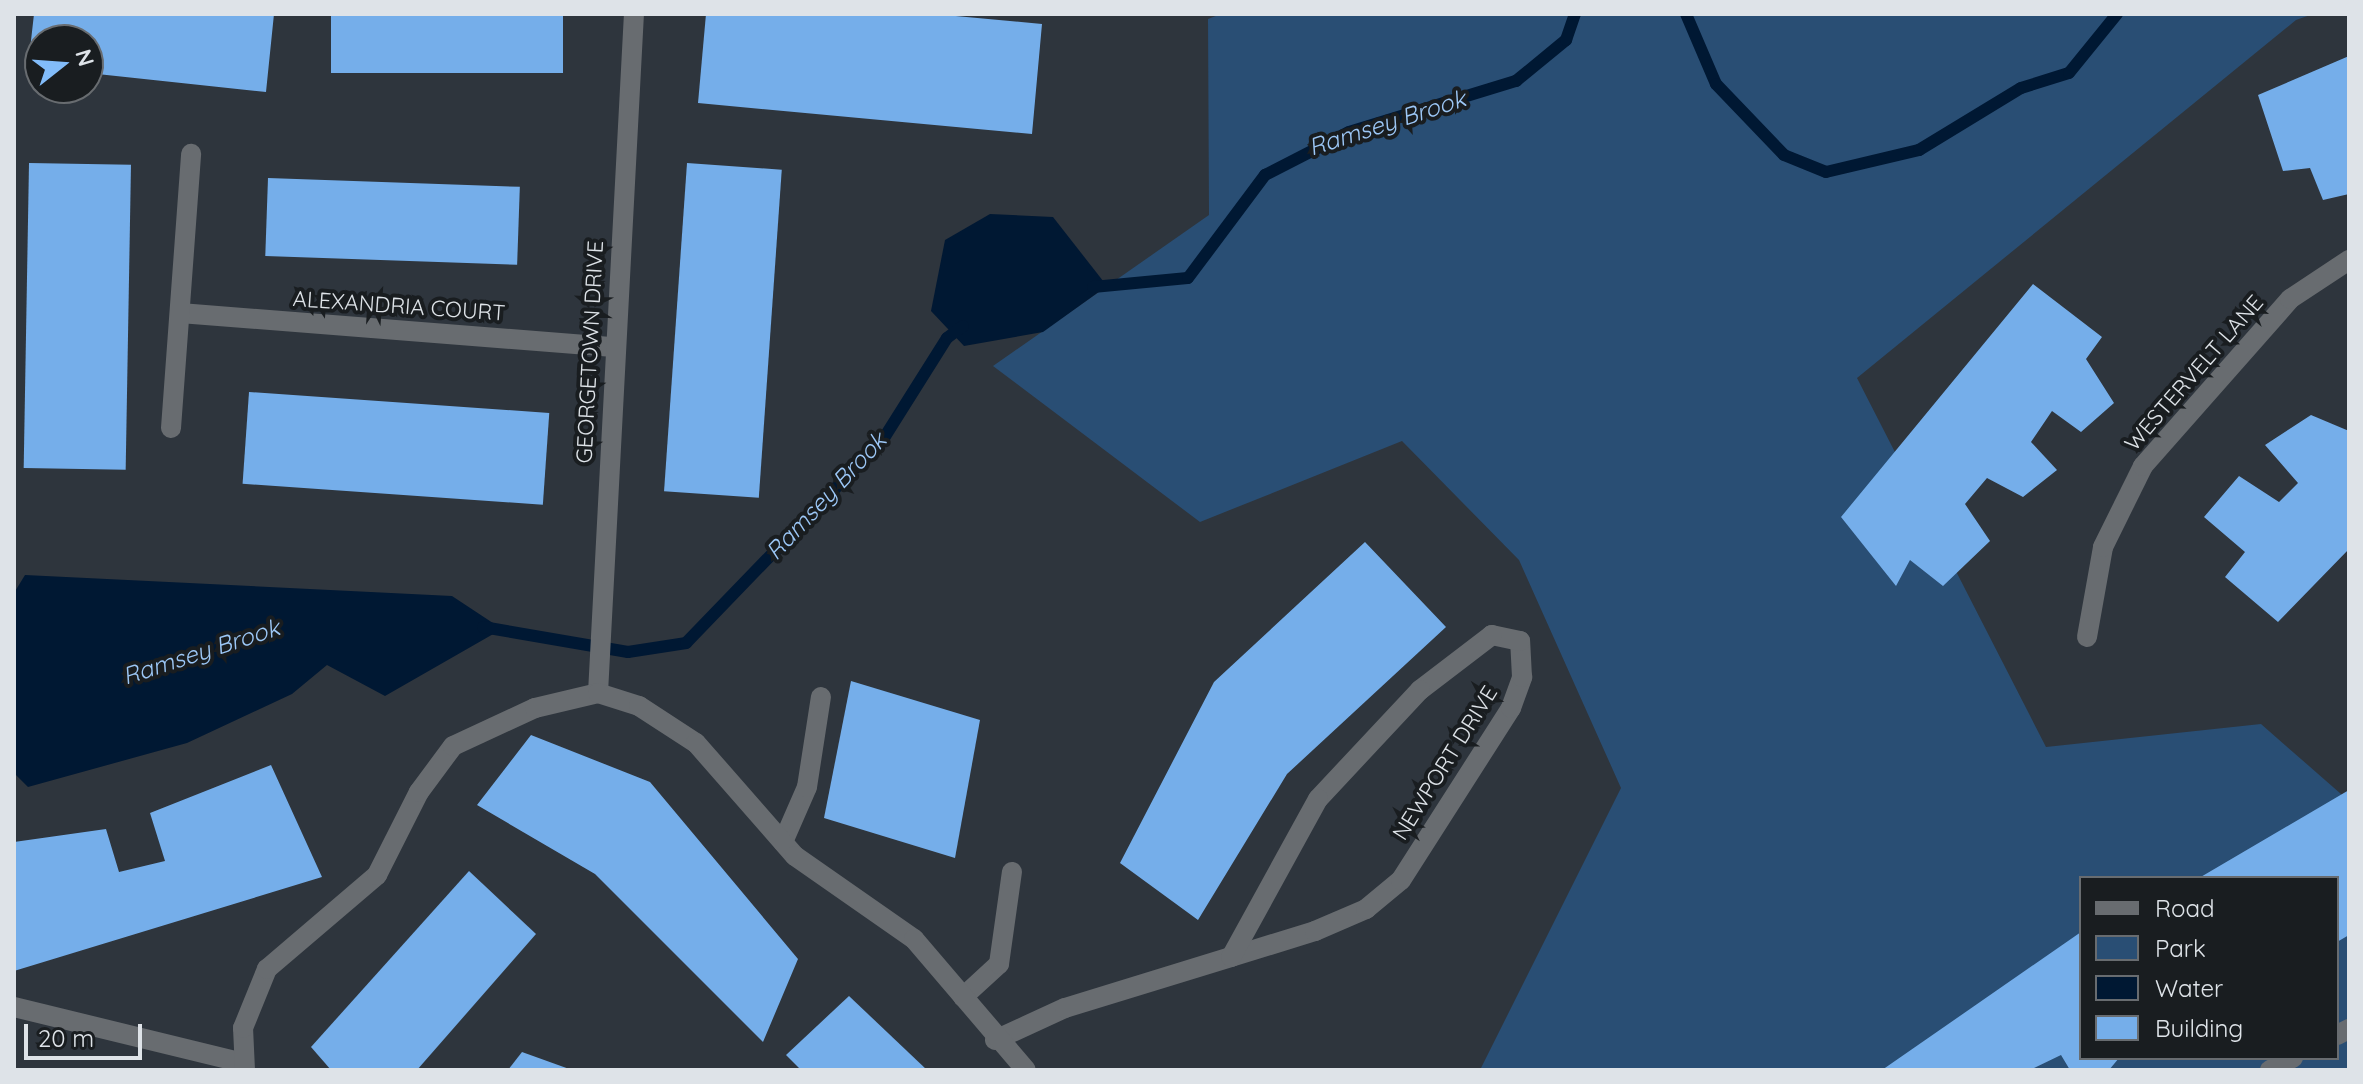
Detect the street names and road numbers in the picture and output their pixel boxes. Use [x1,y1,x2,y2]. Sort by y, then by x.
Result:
street label: GEORGETOWN DRIVE [571,240,609,464]
street label: ALEXANDRIA COURT [292,285,506,327]
street label: WESTERVELT LANE [2119,290,2269,456]
street label: NEWPORT DRIVE [1387,681,1503,845]

